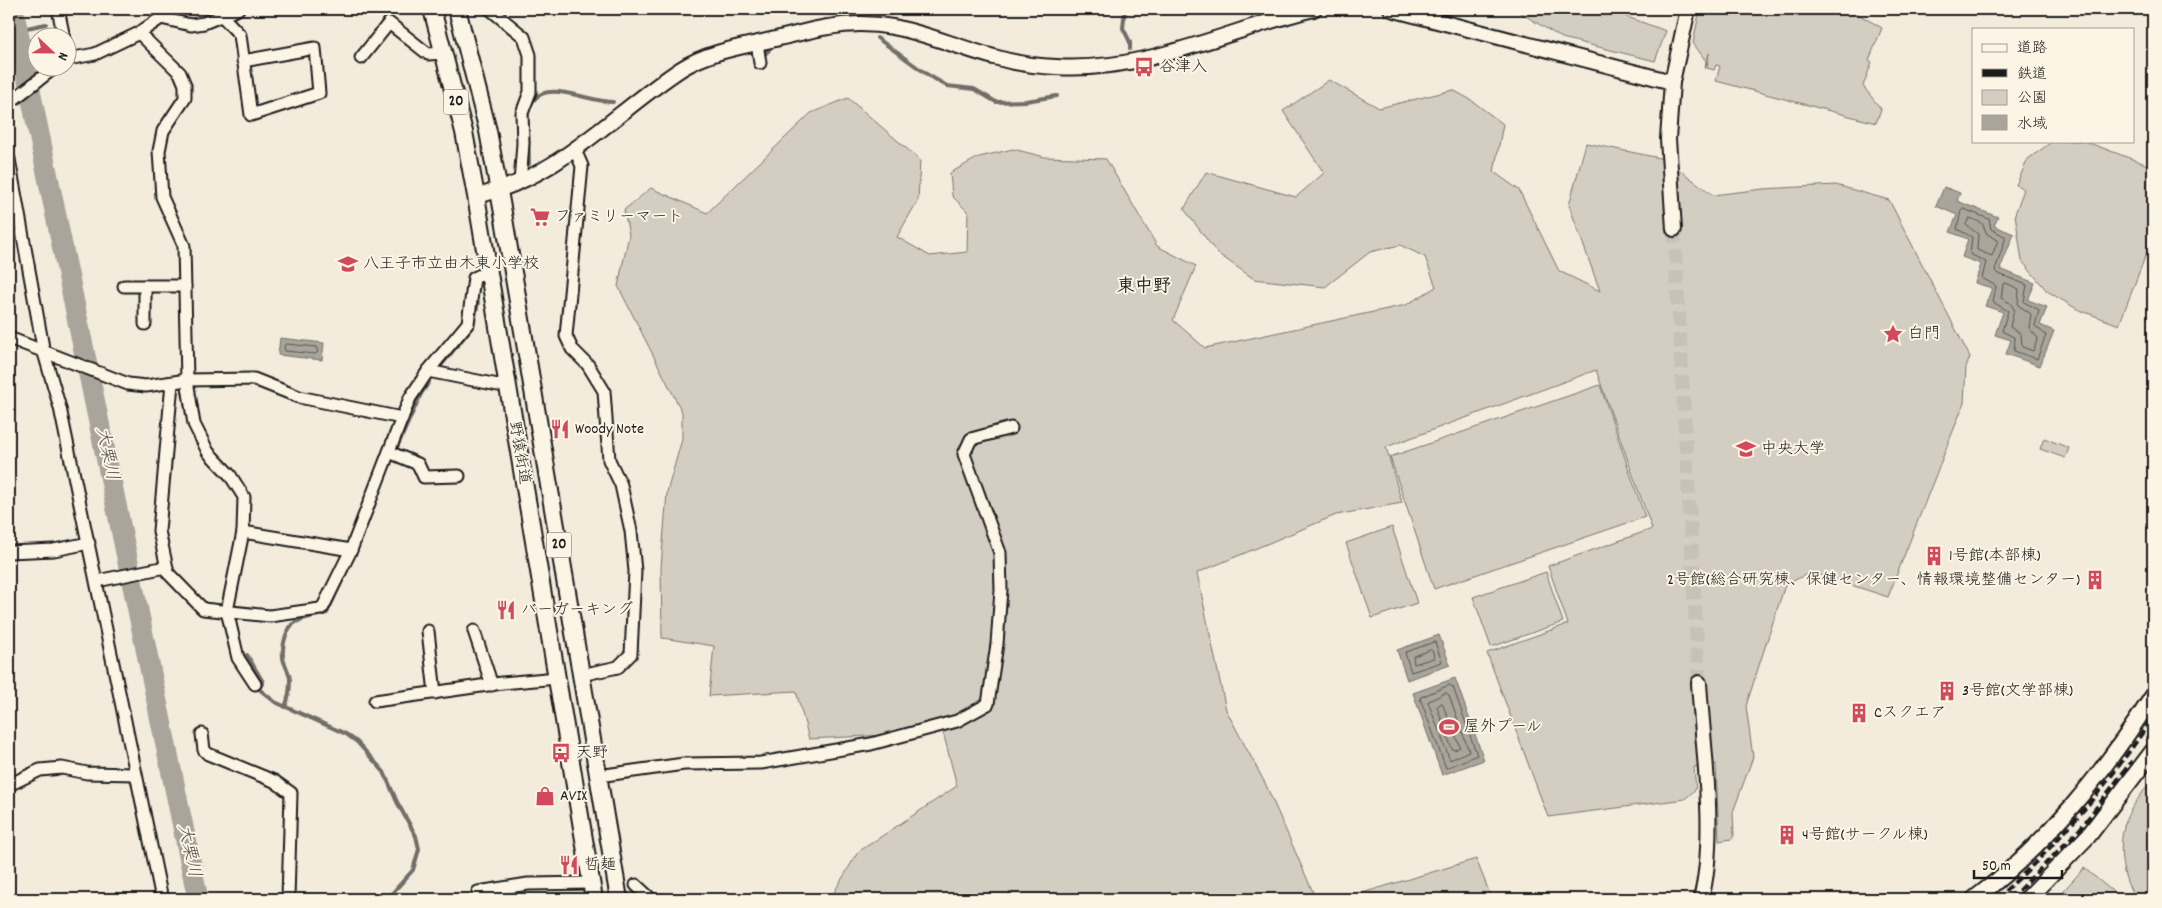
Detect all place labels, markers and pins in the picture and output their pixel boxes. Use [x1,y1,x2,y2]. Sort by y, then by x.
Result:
bus stop icon: 谷津入 [1133,56,1155,78]
place label: 谷津入 [1159,56,1207,79]
supermarket icon: ファミリーマート [529,206,551,228]
place label: ファミリーマート [555,206,683,229]
school or university icon: 八王子市立由木東小学校 [337,253,359,275]
place label: 八王子市立由木東小学校 [363,253,539,276]
place icon: 白門 [1882,323,1904,345]
place label: 白門 [1908,323,1940,346]
restaurant icon: Woody Note [549,418,571,440]
place label: Woody Note [575,418,644,441]
school or university icon: 中央大学 [1735,438,1757,460]
place label: 中央大学 [1761,438,1825,461]
building icon: 1号館(本部棟) [1923,545,1945,567]
place label: 1号館(本部棟) [1949,545,2041,568]
place label: 2号館(総合研究棟、保健センター、情報環境整備センター) [1667,569,2080,592]
building icon: 2号館(総合研究棟、保健センター、情報環境整備センター) [2084,569,2106,591]
restaurant icon: バーガーキング [495,599,517,621]
place label: バーガーキング [521,599,633,622]
building icon: 3号館(文学部棟) [1936,680,1958,702]
place label: 3号館(文学部棟) [1962,680,2073,703]
building icon: Cスクエア [1848,702,1870,724]
place label: Cスクエア [1874,702,1946,725]
sports icon: 屋外プール [1438,716,1460,738]
place label: 屋外プール [1464,716,1542,739]
bus stop icon: 天野 [550,742,572,764]
place label: 天野 [576,742,608,765]
shop icon: AVIX [534,785,556,807]
place label: AVIX [560,785,587,808]
building icon: 4号館(サークル棟) [1776,824,1798,846]
place label: 4号館(サークル棟) [1802,824,1928,847]
restaurant icon: 哲麺 [558,854,580,876]
place label: 哲麺 [584,854,616,877]

